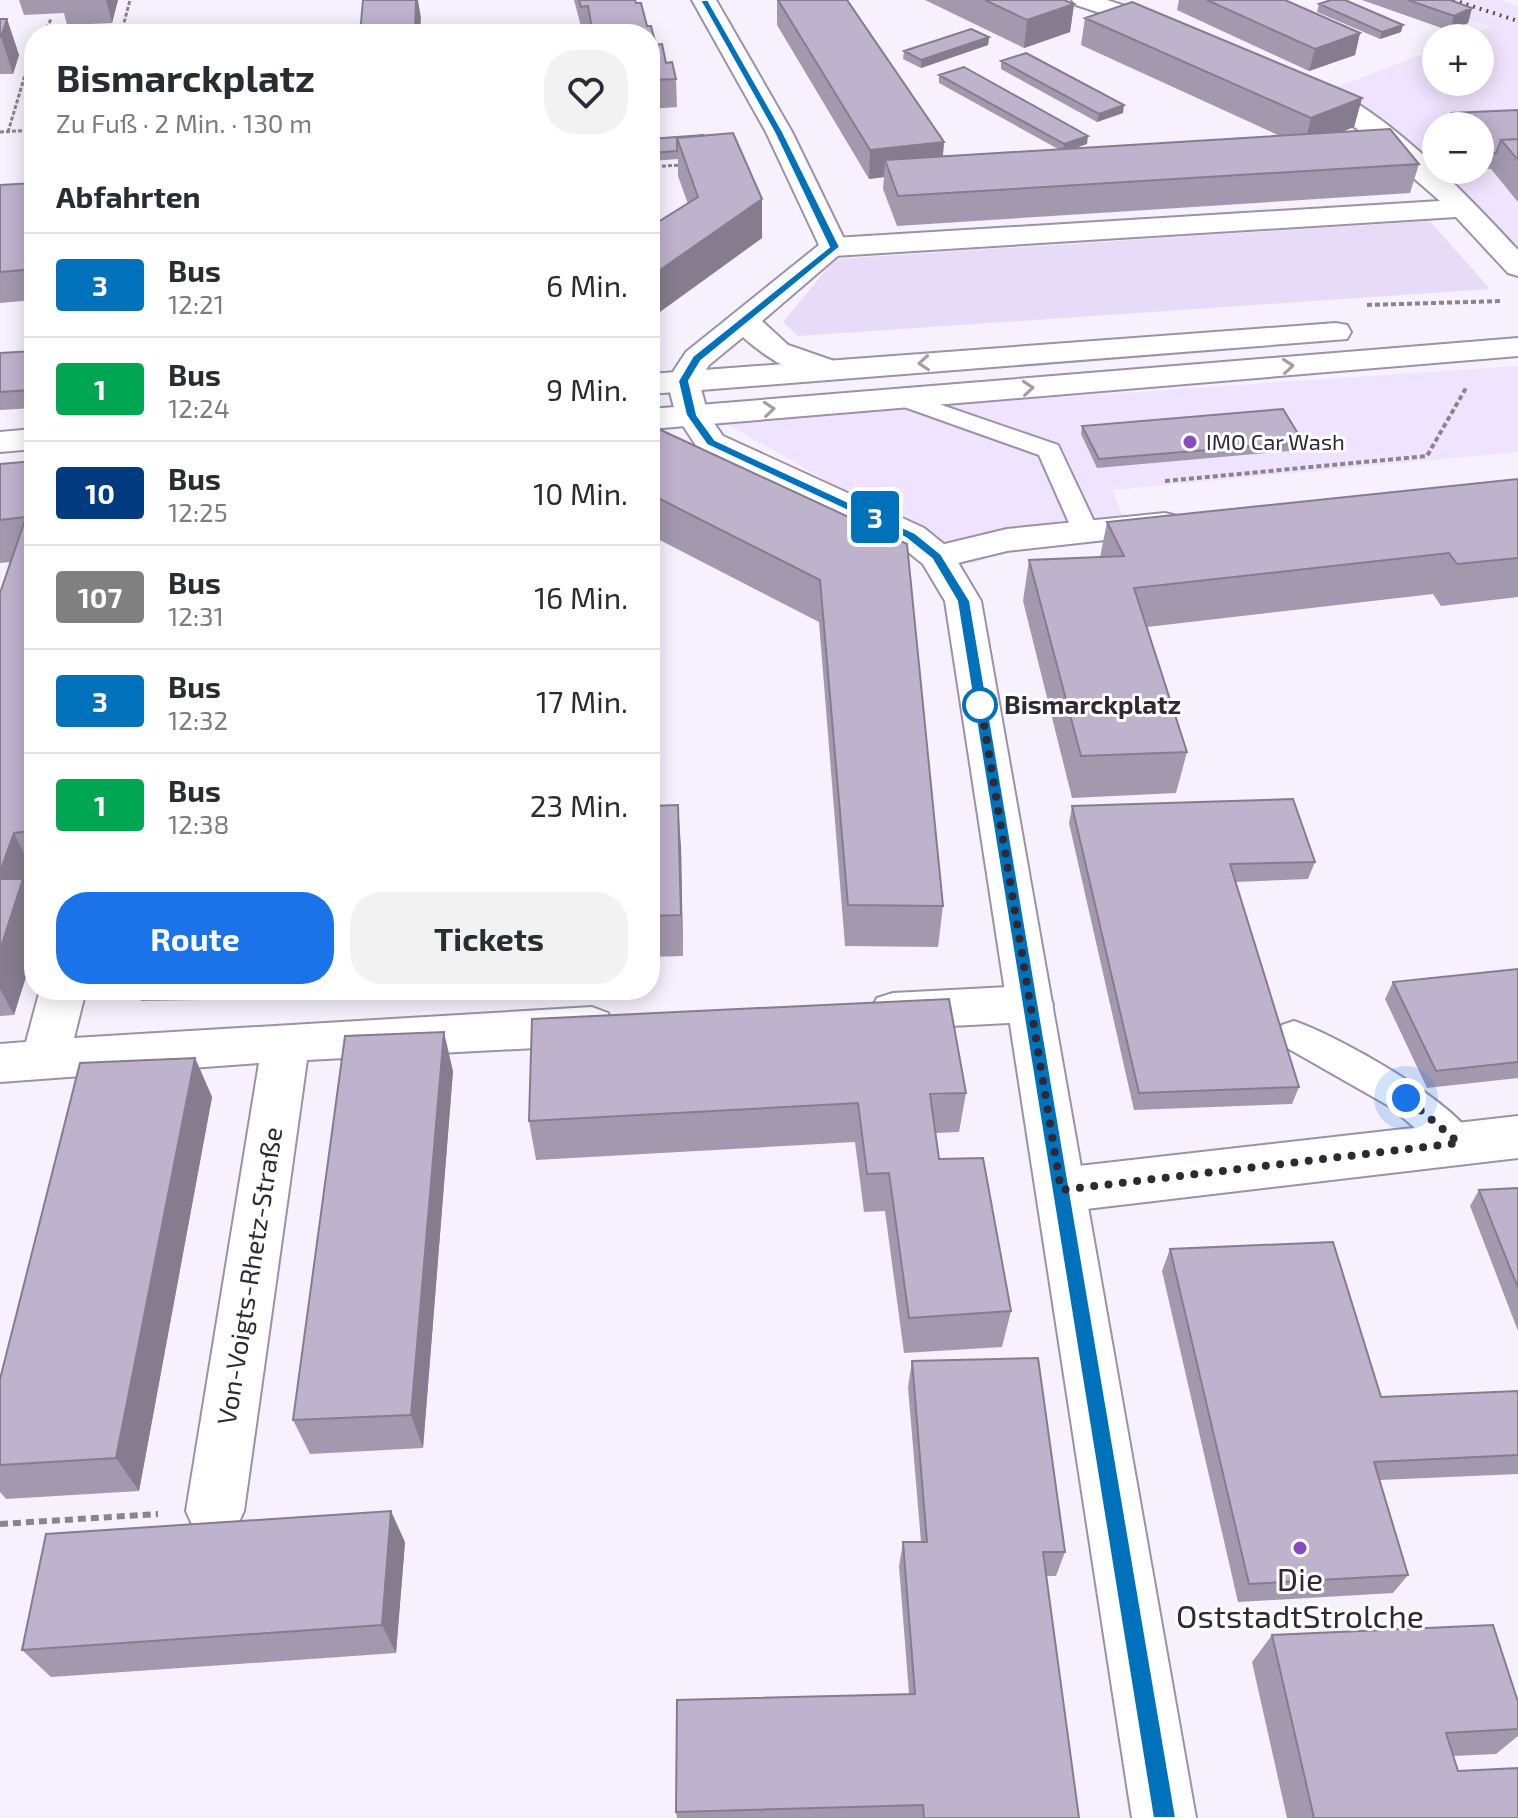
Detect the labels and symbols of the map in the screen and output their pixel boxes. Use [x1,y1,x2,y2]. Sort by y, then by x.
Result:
one-way arrow [917,354,930,371]
one-way arrow [1281,358,1294,375]
one-way arrow [1022,379,1035,396]
one-way arrow [763,401,776,418]
place label: IMO Car Wash [1206,428,1345,454]
marker: IMO Car Wash [1181,433,1199,451]
line badge: 3 [849,491,901,543]
marker: Bismarckplatz [963,688,997,722]
place label: Bismarckplatz [1004,688,1181,719]
your location [1386,1078,1426,1118]
street label: Von-Voigts-Rhetz-Straße [210,1125,287,1427]
marker: Die OststadtStrolche [1291,1539,1309,1557]
place label: Die OststadtStrolche [1176,1559,1424,1634]

